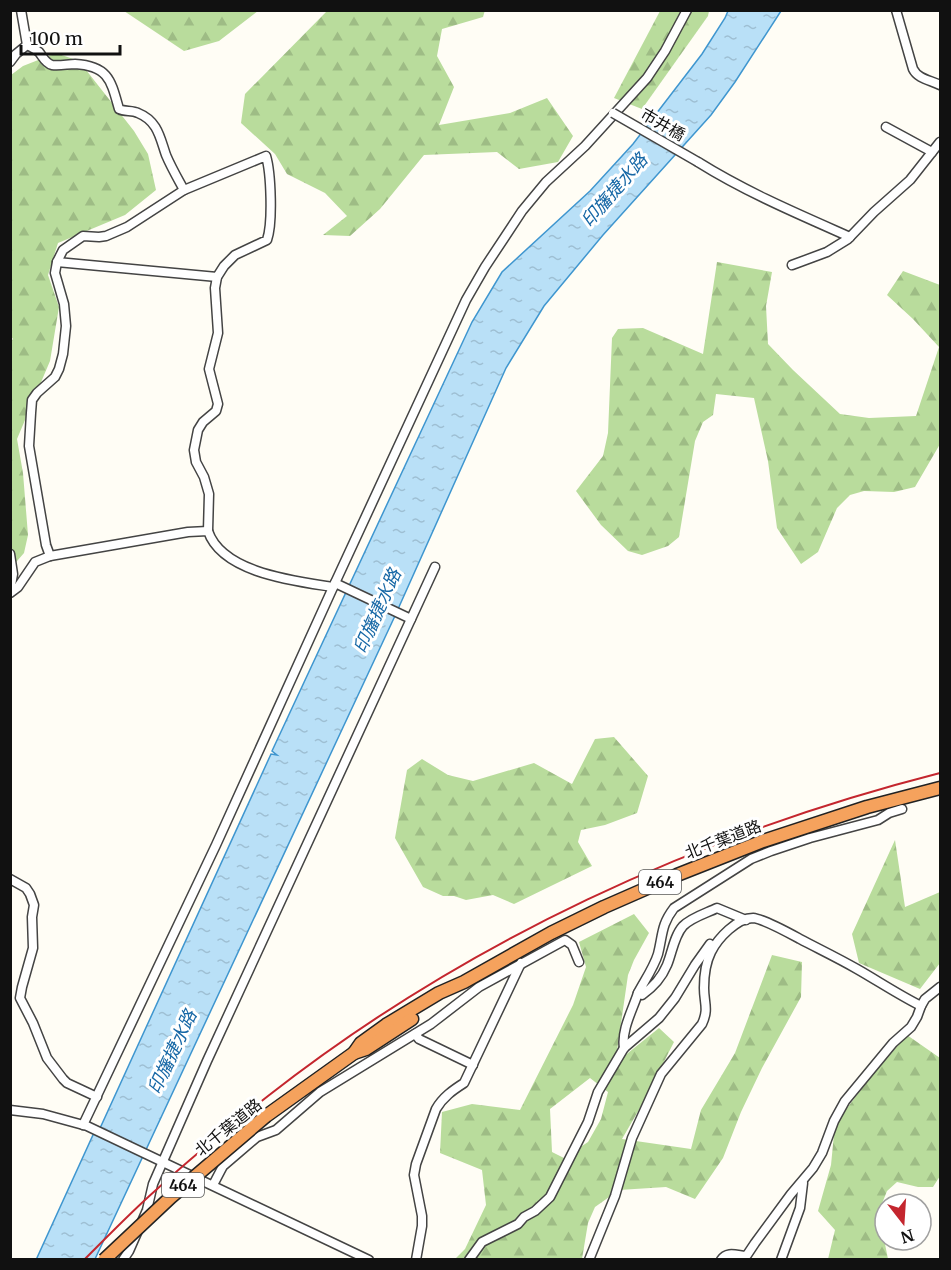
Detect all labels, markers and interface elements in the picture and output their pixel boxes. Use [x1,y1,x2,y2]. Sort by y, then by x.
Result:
scale bar [21,18,120,56]
text: 100 m [30,27,83,50]
street label: 市井橋 [637,103,689,145]
water label: 印旛捷水路 [576,147,654,232]
water label: 印旛捷水路 [348,563,407,657]
street label: 北千葉道路 [682,815,764,863]
road number: 464 [639,870,681,894]
water label: 印旛捷水路 [143,1005,202,1098]
street label: 北千葉道路 [191,1094,265,1160]
road number: 464 [162,1173,204,1197]
north arrow [873,1192,933,1252]
text: N [898,1225,916,1248]

